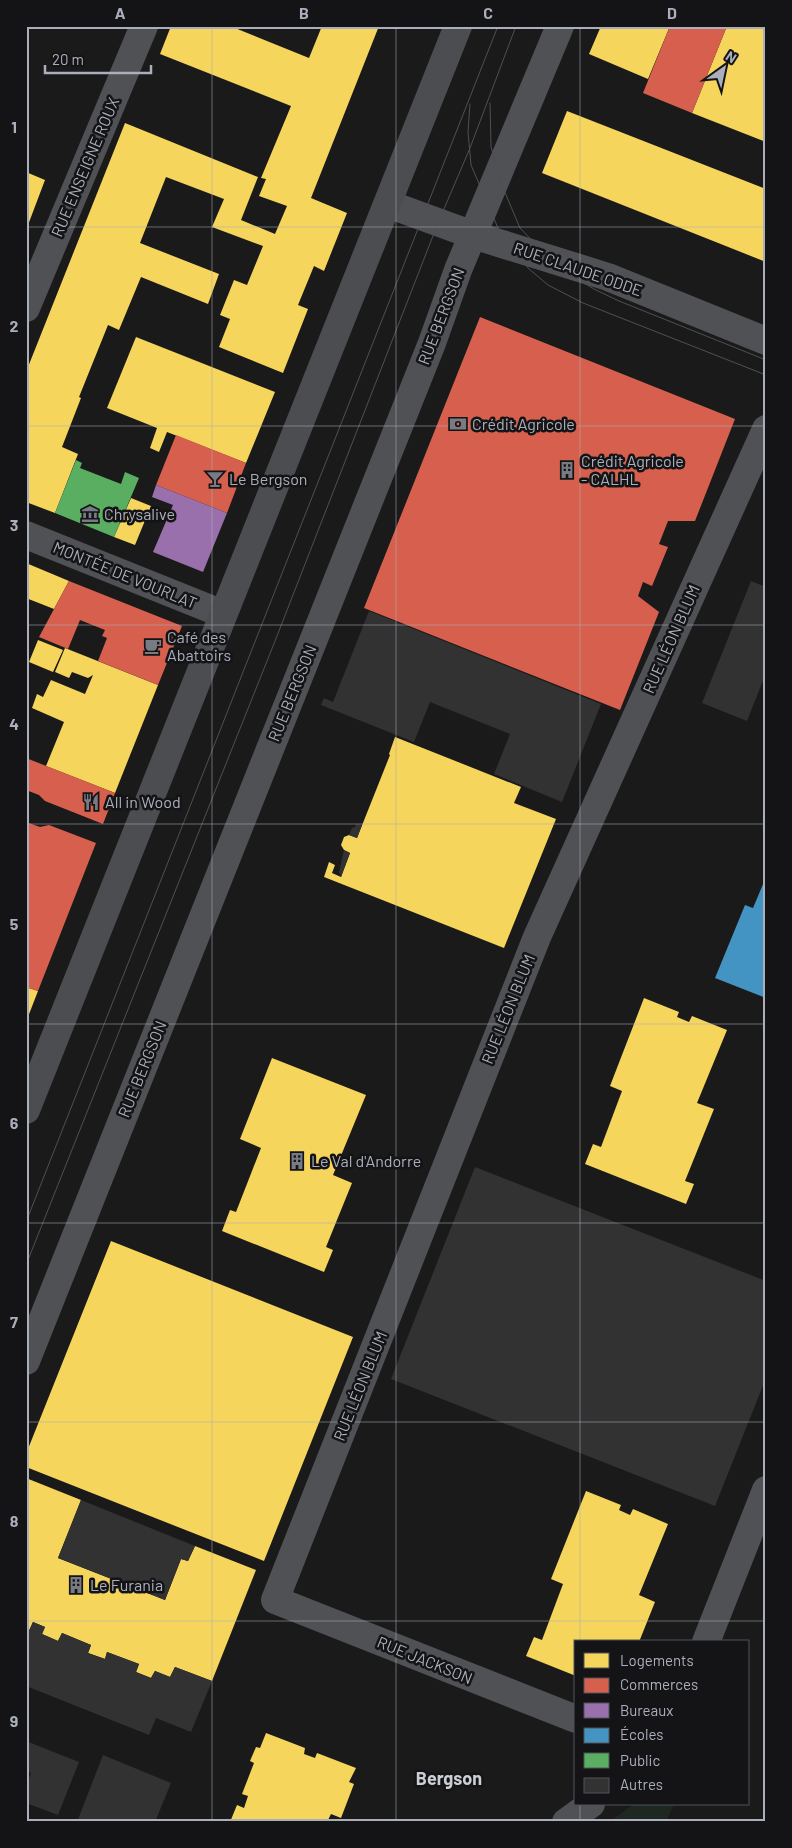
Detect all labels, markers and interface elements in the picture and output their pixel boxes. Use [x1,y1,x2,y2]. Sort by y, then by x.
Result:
text: A [115,3,126,22]
text: B [299,3,309,22]
text: C [483,3,493,22]
text: D [667,3,677,22]
scale bar [45,42,151,74]
north arrow [700,42,750,92]
text: N [723,47,740,66]
text: 20 m [52,50,84,68]
street label: RUE ENSEIGNE ROUX [47,94,122,239]
text: 1 [11,117,17,136]
street label: RUE CLAUDE ODDE [511,238,645,299]
street label: RUE BERGSON [413,265,468,367]
text: 2 [10,316,19,335]
bank icon: Crédit Agricole [448,414,468,434]
place label: Crédit Agricole [472,414,575,433]
place label: Crédit Agricole - CALHL [581,451,684,488]
building icon: Crédit Agricole - CALHL [557,460,577,480]
bar icon: Le Bergson [205,469,225,489]
place label: Le Bergson [229,469,308,488]
museum icon: Chrysalive [80,504,100,524]
place label: Chrysalive [104,504,175,523]
text: 3 [10,515,18,534]
street label: MONTÉE DE VOURLAT [51,537,200,612]
street label: RUE LÉON BLUM [638,582,703,696]
place label: Café des Abattoirs [167,627,231,664]
cafe icon: Café des Abattoirs [143,636,163,656]
street label: RUE BERGSON [264,642,320,744]
text: 4 [9,714,19,733]
restaurant icon: All in Wood [81,792,101,812]
place label: All in Wood [105,792,181,811]
text: 5 [10,914,19,933]
street label: RUE LÉON BLUM [477,951,538,1066]
street label: RUE BERGSON [114,1018,170,1120]
text: 6 [10,1113,19,1132]
building icon: Le Val d'Andorre [287,1151,307,1171]
place label: Le Val d'Andorre [311,1151,421,1170]
text: 7 [10,1312,18,1331]
street label: RUE LÉON BLUM [329,1328,390,1443]
text: 8 [10,1511,19,1530]
building icon: Le Furania [66,1575,86,1595]
place label: Le Furania [90,1575,163,1594]
street label: RUE JACKSON [375,1632,476,1687]
legend [574,1640,750,1806]
text: Logements [620,1651,694,1669]
text: Commerces [620,1675,698,1693]
text: Bureaux [620,1701,673,1719]
text: 9 [10,1711,18,1730]
text: Écoles [620,1725,664,1743]
text: Public [620,1751,660,1769]
district label: Bergson [416,1767,482,1789]
text: Autres [620,1775,663,1793]

